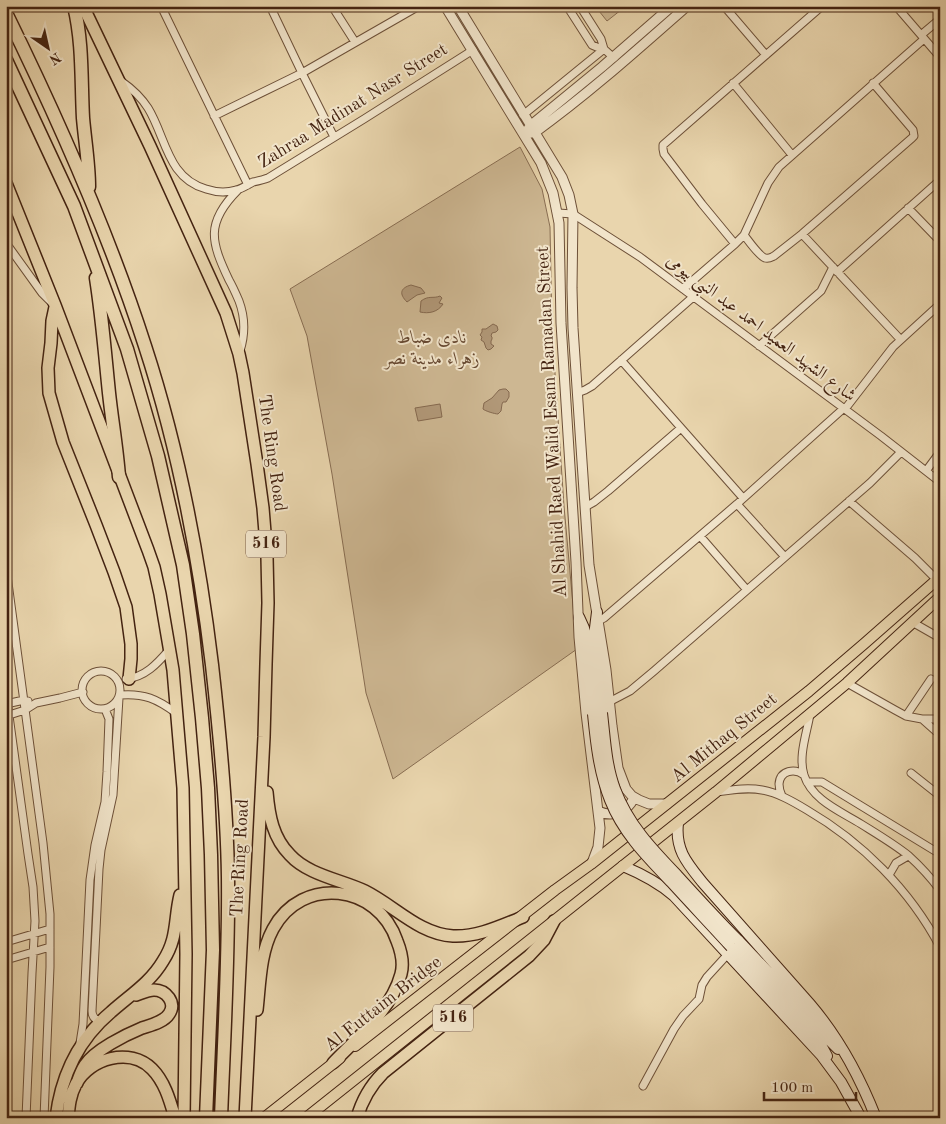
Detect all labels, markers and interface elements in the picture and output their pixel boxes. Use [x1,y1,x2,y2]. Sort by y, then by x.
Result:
north arrow [22,22,72,72]
street label: Zahraa Madinat Nasr Street [255,40,451,172]
text: N [46,49,63,67]
street label: Al Shahid Raed Walid Esam Ramadan Street [534,246,570,598]
street label: شارع الشهيد العميد احمد عبد النبى بيومى [660,251,859,409]
park label: نادى ضباط زهراء مدينة نصر [383,329,480,370]
street label: The Ring Road [255,393,289,513]
road number: 516 [246,530,286,558]
street label: Al Mithaq Street [668,690,780,786]
street label: The Ring Road [228,798,252,918]
street label: Al Futtaim Bridge [321,953,445,1055]
road number: 516 [433,1004,473,1032]
scale bar [764,1069,856,1101]
text: 100 m [771,1081,813,1096]

